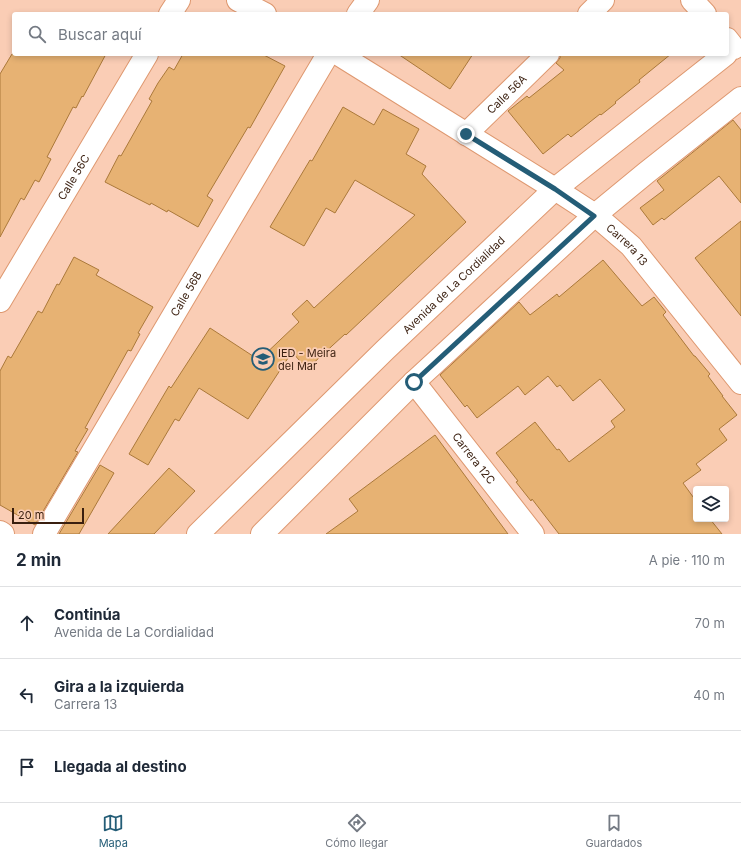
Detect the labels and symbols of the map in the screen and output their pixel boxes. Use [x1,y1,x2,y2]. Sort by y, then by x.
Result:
street label: Calle 56A [484,71,530,117]
route end [457,125,475,143]
street label: Calle 56C [55,152,93,203]
street label: Carrera 13 [603,221,651,269]
street label: Avenida de La Cordialidad [400,233,508,337]
street label: Calle 56B [167,269,205,319]
school or university icon: IED - Meira del Mar [250,346,276,372]
place label: IED - Meira del Mar [278,346,336,373]
route start [405,373,423,391]
street label: Carrera 12C [449,430,498,487]
scale bar [12,506,84,525]

